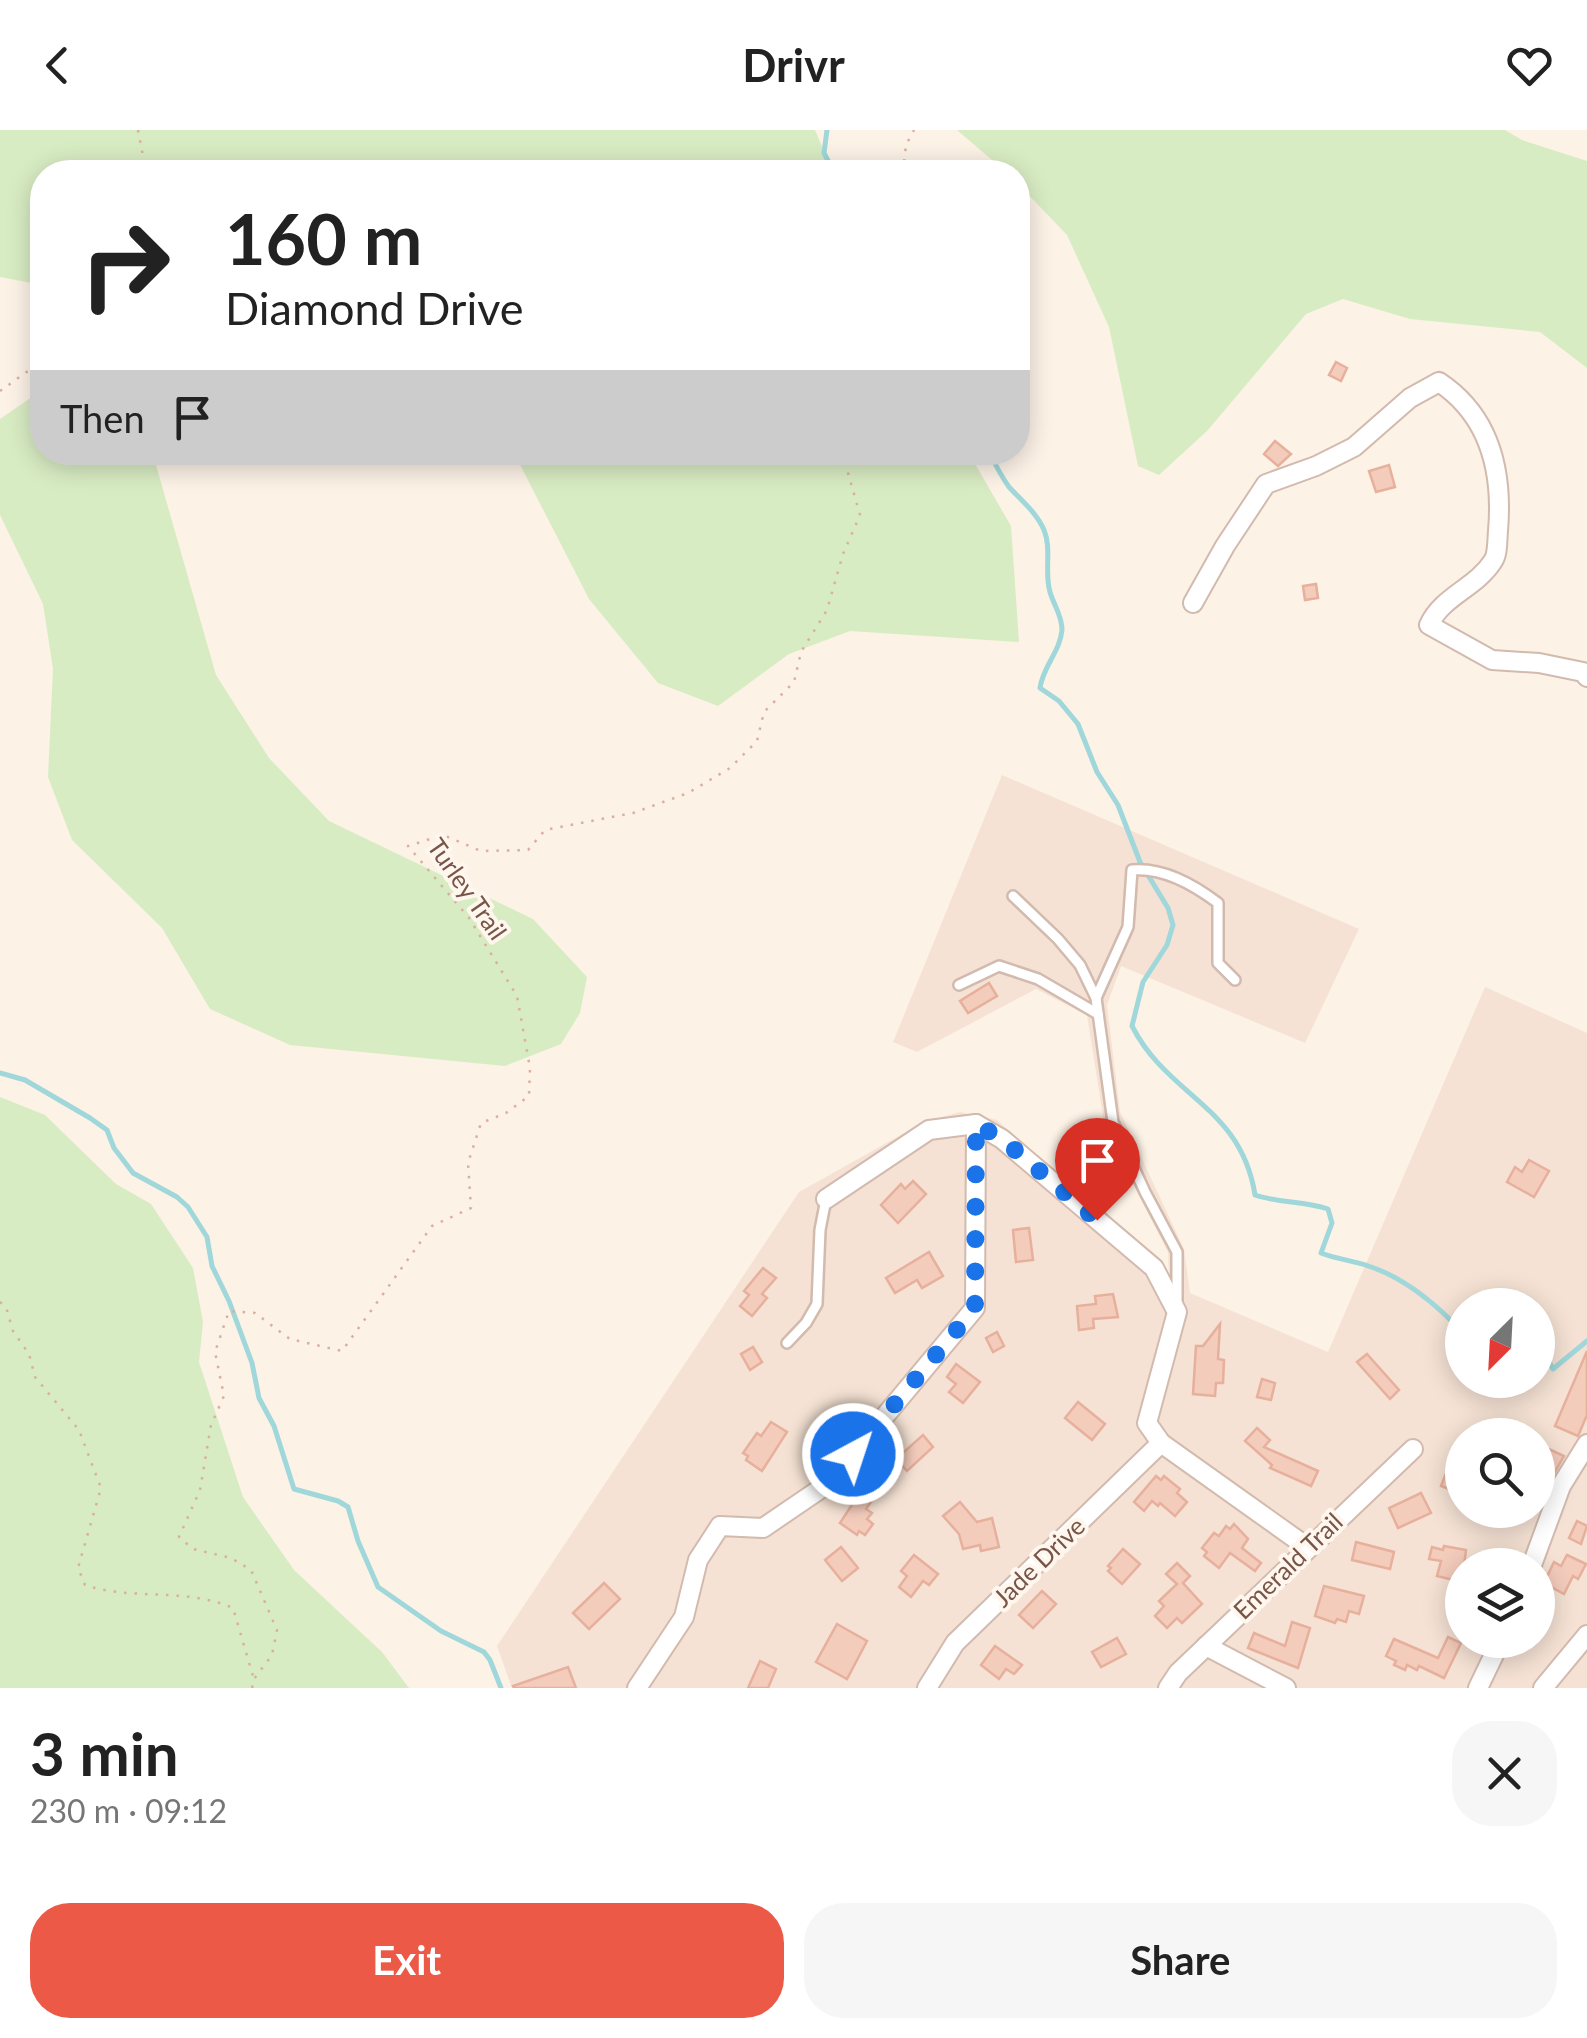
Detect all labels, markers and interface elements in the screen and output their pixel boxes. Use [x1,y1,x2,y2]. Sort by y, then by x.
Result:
icon: back [30,38,85,93]
text: Drivr [742,38,845,92]
icon: heart [1502,38,1557,93]
text: 160 m [225,196,422,280]
icon: right [60,200,190,330]
text: Diamond Drive [225,281,524,335]
icon: arrive [165,390,220,445]
text: Then [60,395,145,441]
street label: Turley Trail [422,832,514,945]
pin [1055,1118,1140,1221]
icon: arrive [1070,1133,1125,1188]
north arrow [1445,1288,1555,1398]
map controls [1445,1288,1555,1658]
position arrow [801,1402,905,1506]
button: search [1445,1418,1555,1528]
street label: Emerald Trail [1227,1506,1348,1625]
street label: Jade Drive [986,1510,1090,1612]
button: layers [1445,1548,1555,1658]
text: 3 min [30,1717,179,1789]
button: close [1452,1721,1557,1826]
text: 230 m · 09:12 [30,1791,227,1830]
button: Exit [30,1903,784,2018]
button: Share [804,1903,1557,2018]

